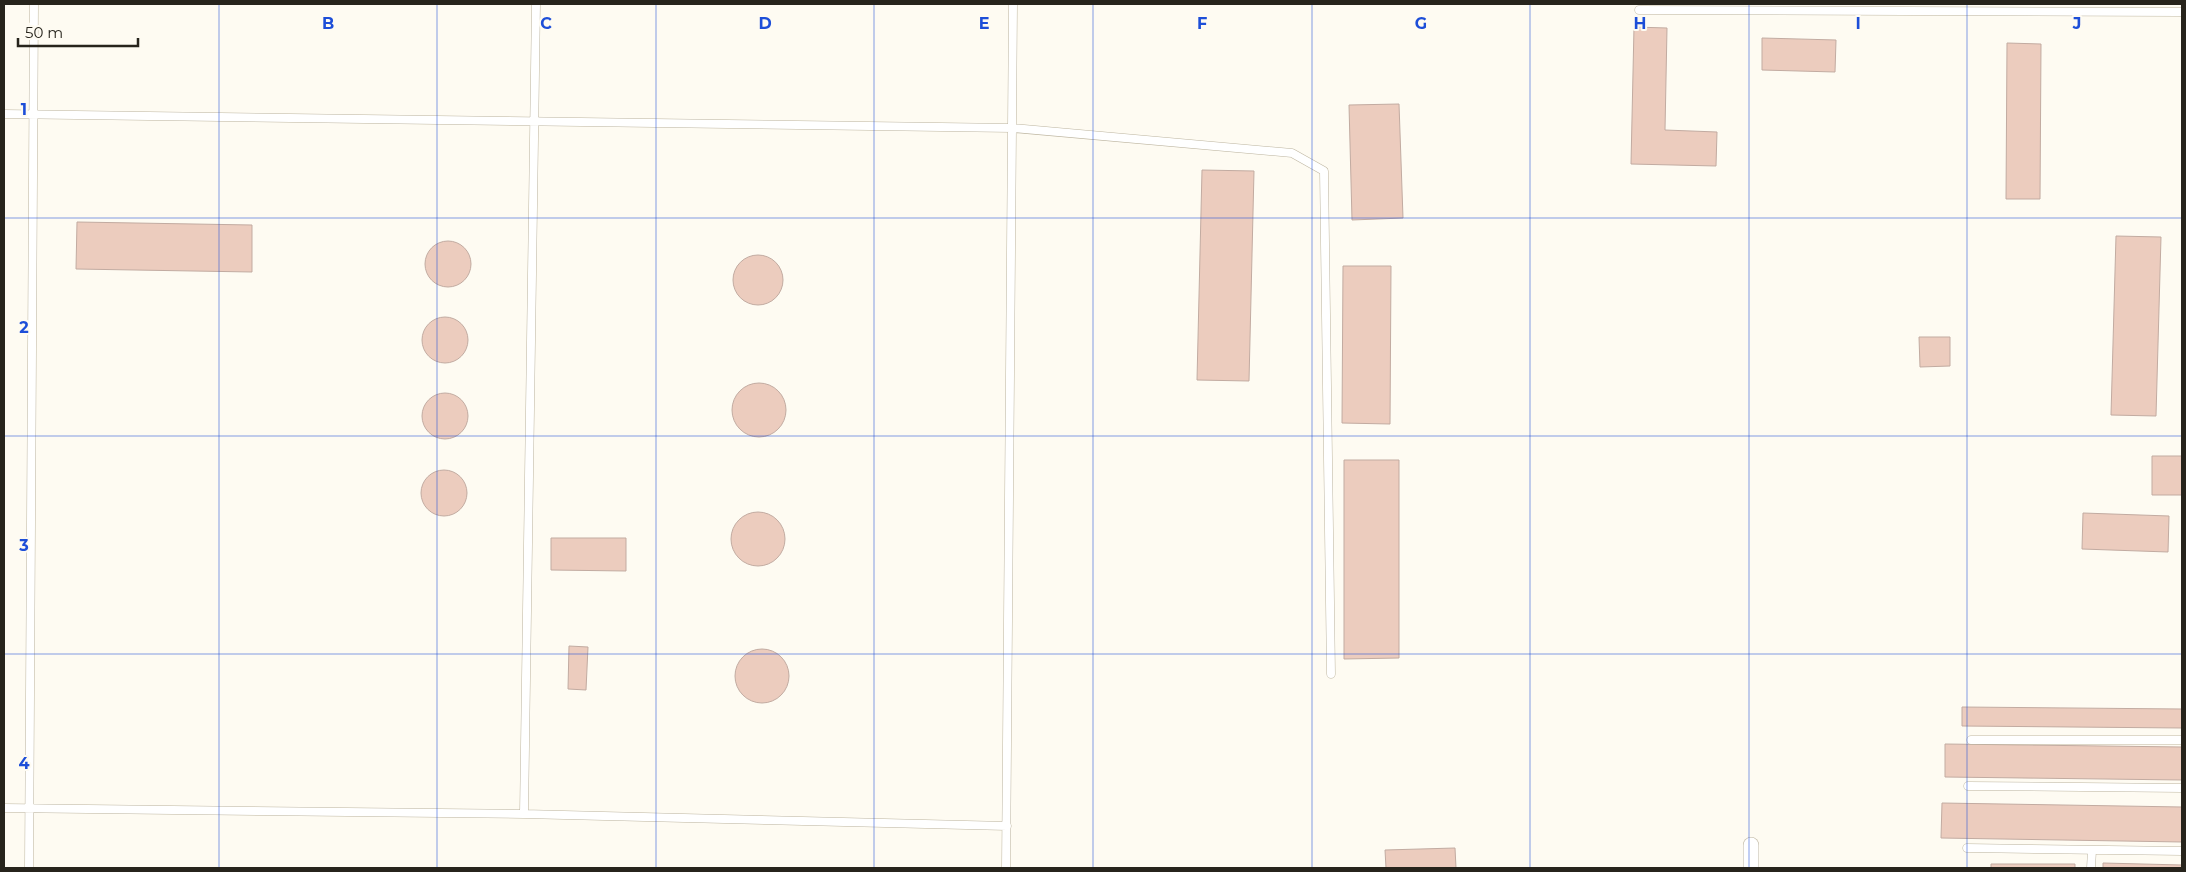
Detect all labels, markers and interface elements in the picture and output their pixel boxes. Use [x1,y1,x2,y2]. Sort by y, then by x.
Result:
text: B [322,14,334,33]
text: C [540,14,552,33]
text: D [758,14,772,33]
text: E [979,14,989,33]
text: F [1197,14,1207,33]
text: G [1415,14,1427,33]
text: H [1634,14,1646,33]
text: I [1855,14,1861,33]
text: J [2072,14,2081,33]
scale bar [18,15,138,47]
text: 50 m [25,23,63,42]
text: 1 [21,100,27,119]
text: 2 [19,318,29,337]
text: 3 [18,536,29,555]
text: 4 [18,754,30,773]

